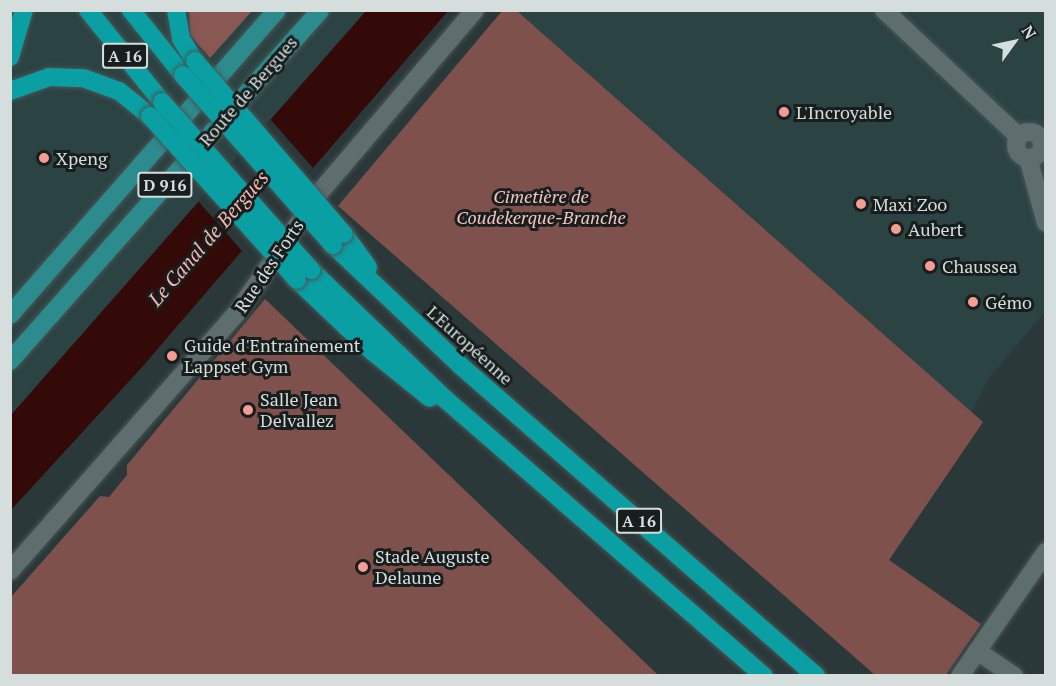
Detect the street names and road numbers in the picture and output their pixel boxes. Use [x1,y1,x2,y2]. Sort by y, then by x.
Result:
street label: Route de Bergues [194,32,302,150]
road number: A 16 [101,43,149,69]
road number: D 916 [136,172,194,198]
street label: Rue des Forts [230,215,308,317]
street label: L'Européenne [423,301,517,389]
road number: A 16 [615,508,663,534]

